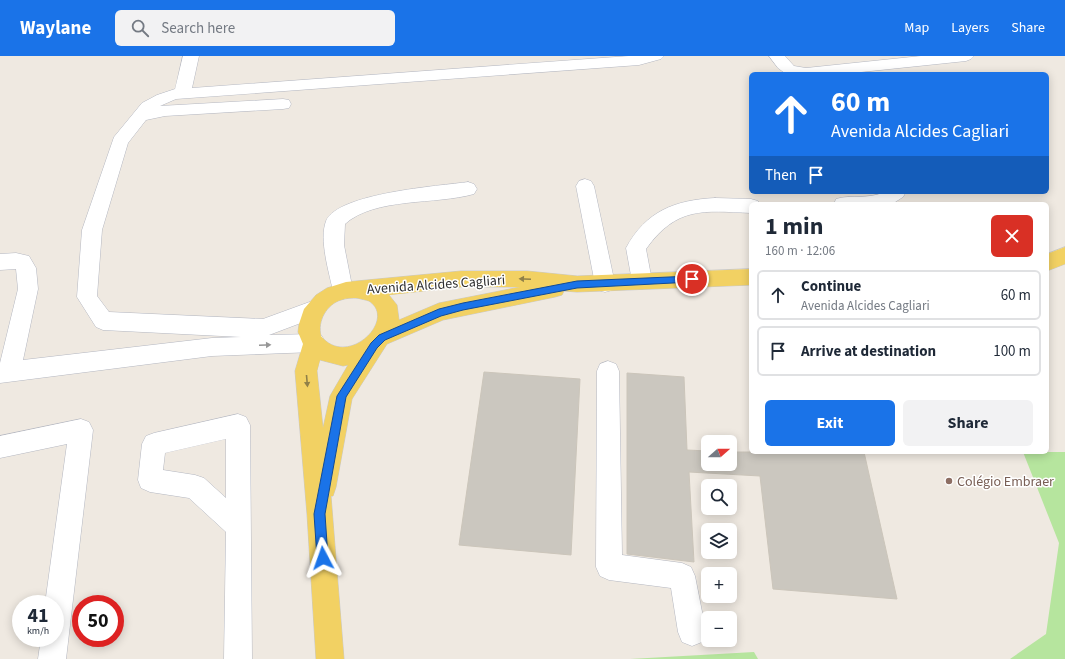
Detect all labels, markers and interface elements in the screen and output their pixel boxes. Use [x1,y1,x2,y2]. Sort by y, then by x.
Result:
search box [115,10,395,46]
text: Waylane [20,15,91,42]
icon: search [129,17,151,39]
text: Search here [161,18,235,39]
text: Map [904,18,929,38]
text: Layers [951,18,989,38]
text: Share [1011,18,1045,38]
text: 60 m [831,82,890,122]
icon: ahead [765,88,817,140]
text: Avenida Alcides Cagliari [831,119,1009,144]
icon: arrive [805,164,827,186]
text: Then [765,165,797,186]
text: 1 min [765,209,823,244]
button: close [991,215,1033,257]
text: 160 m · 12:06 [765,242,835,260]
pin [675,262,709,296]
icon: arrive [681,268,703,290]
street label: Avenida Alcides Cagliari [366,270,506,300]
one-way arrow [518,276,531,282]
text: Continue [801,276,861,297]
icon: ahead [767,284,789,306]
text: 60 m [1001,285,1031,306]
text: Avenida Alcides Cagliari [801,297,930,315]
icon: arrive [767,340,789,362]
text: Arrive at destination [801,341,936,362]
text: 100 m [993,341,1031,362]
one-way arrow [259,342,271,349]
one-way arrow [304,375,311,387]
button: Exit [765,400,895,446]
button: Share [903,400,1033,446]
north arrow [701,435,737,471]
map controls [701,435,737,647]
place label: Colégio Embraer [957,472,1054,492]
marker: Colégio Embraer [944,476,954,486]
button: search [701,479,737,515]
button: layers [701,523,737,559]
position arrow [302,537,344,579]
button: + [701,567,737,603]
speed limit sign: 50 [72,595,124,647]
text: 41 [27,602,49,630]
button: − [701,611,737,647]
text: km/h [27,624,49,638]

